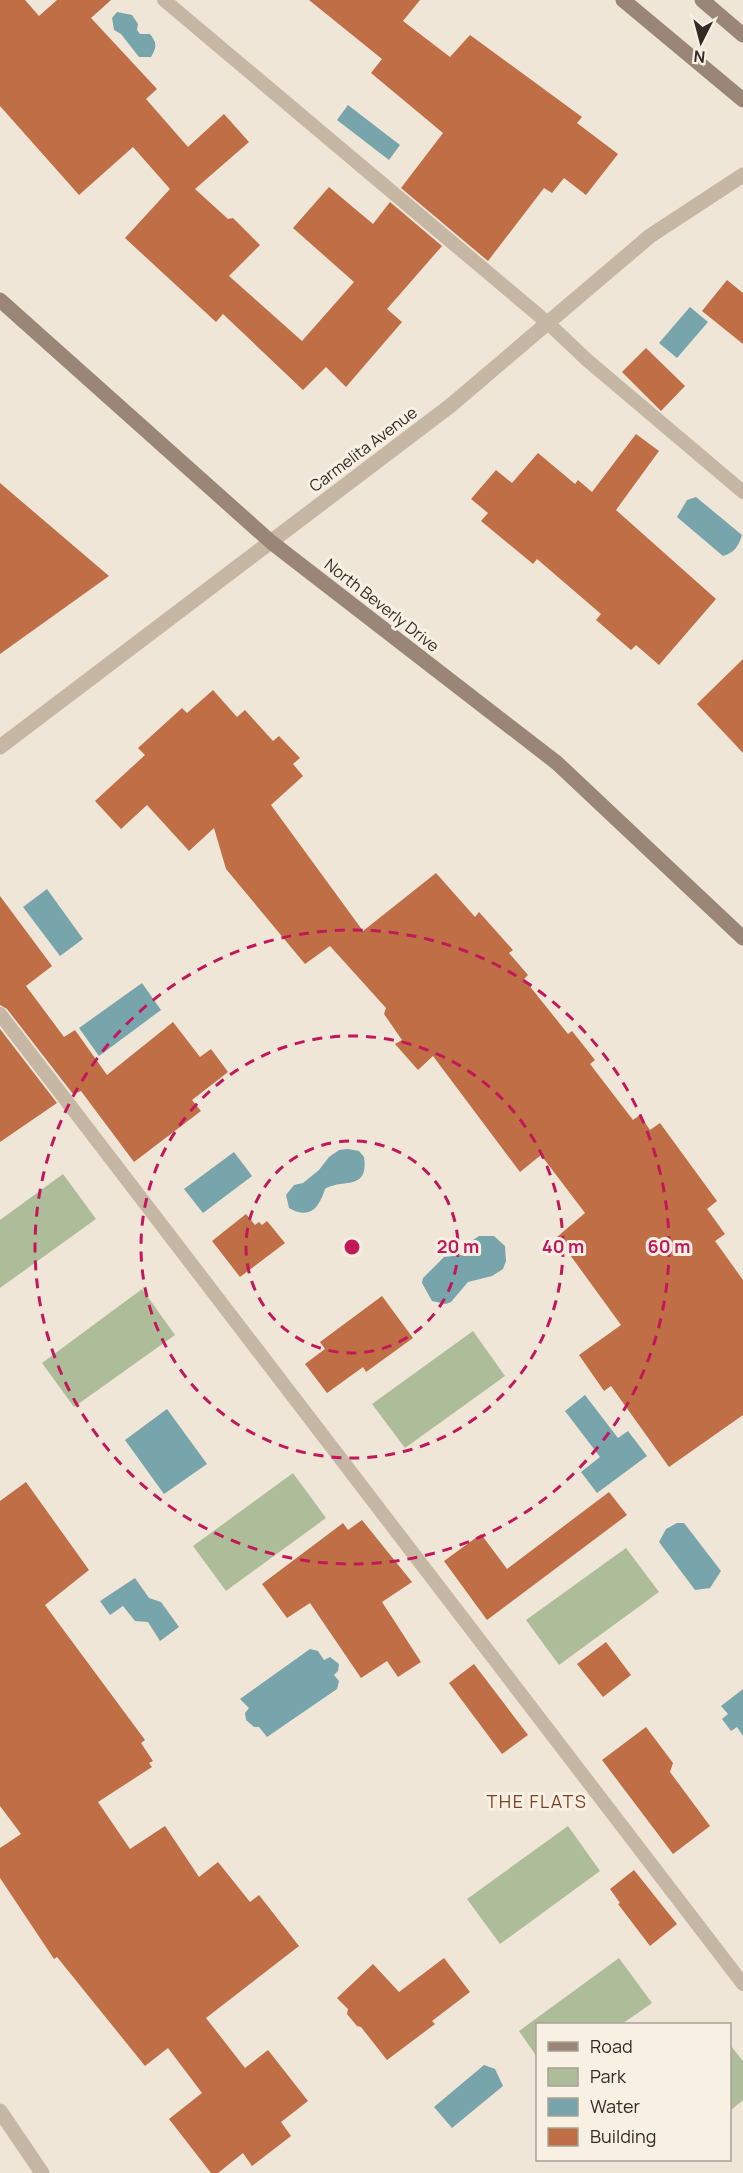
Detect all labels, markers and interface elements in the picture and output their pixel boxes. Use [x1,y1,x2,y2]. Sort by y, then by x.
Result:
north arrow [671,12,731,72]
text: N [693,45,706,68]
street label: Carmelita Avenue [305,401,421,497]
street label: North Beverly Drive [320,553,444,657]
text: 20 m [437,1234,479,1258]
text: 40 m [542,1234,584,1258]
text: 60 m [648,1234,690,1258]
centre of rings [342,1237,362,1257]
district label: THE FLATS [487,1789,587,1813]
legend [536,2023,731,2161]
text: Road [590,2034,633,2058]
text: Park [590,2064,627,2088]
text: Water [590,2094,640,2118]
text: Building [590,2124,656,2148]

